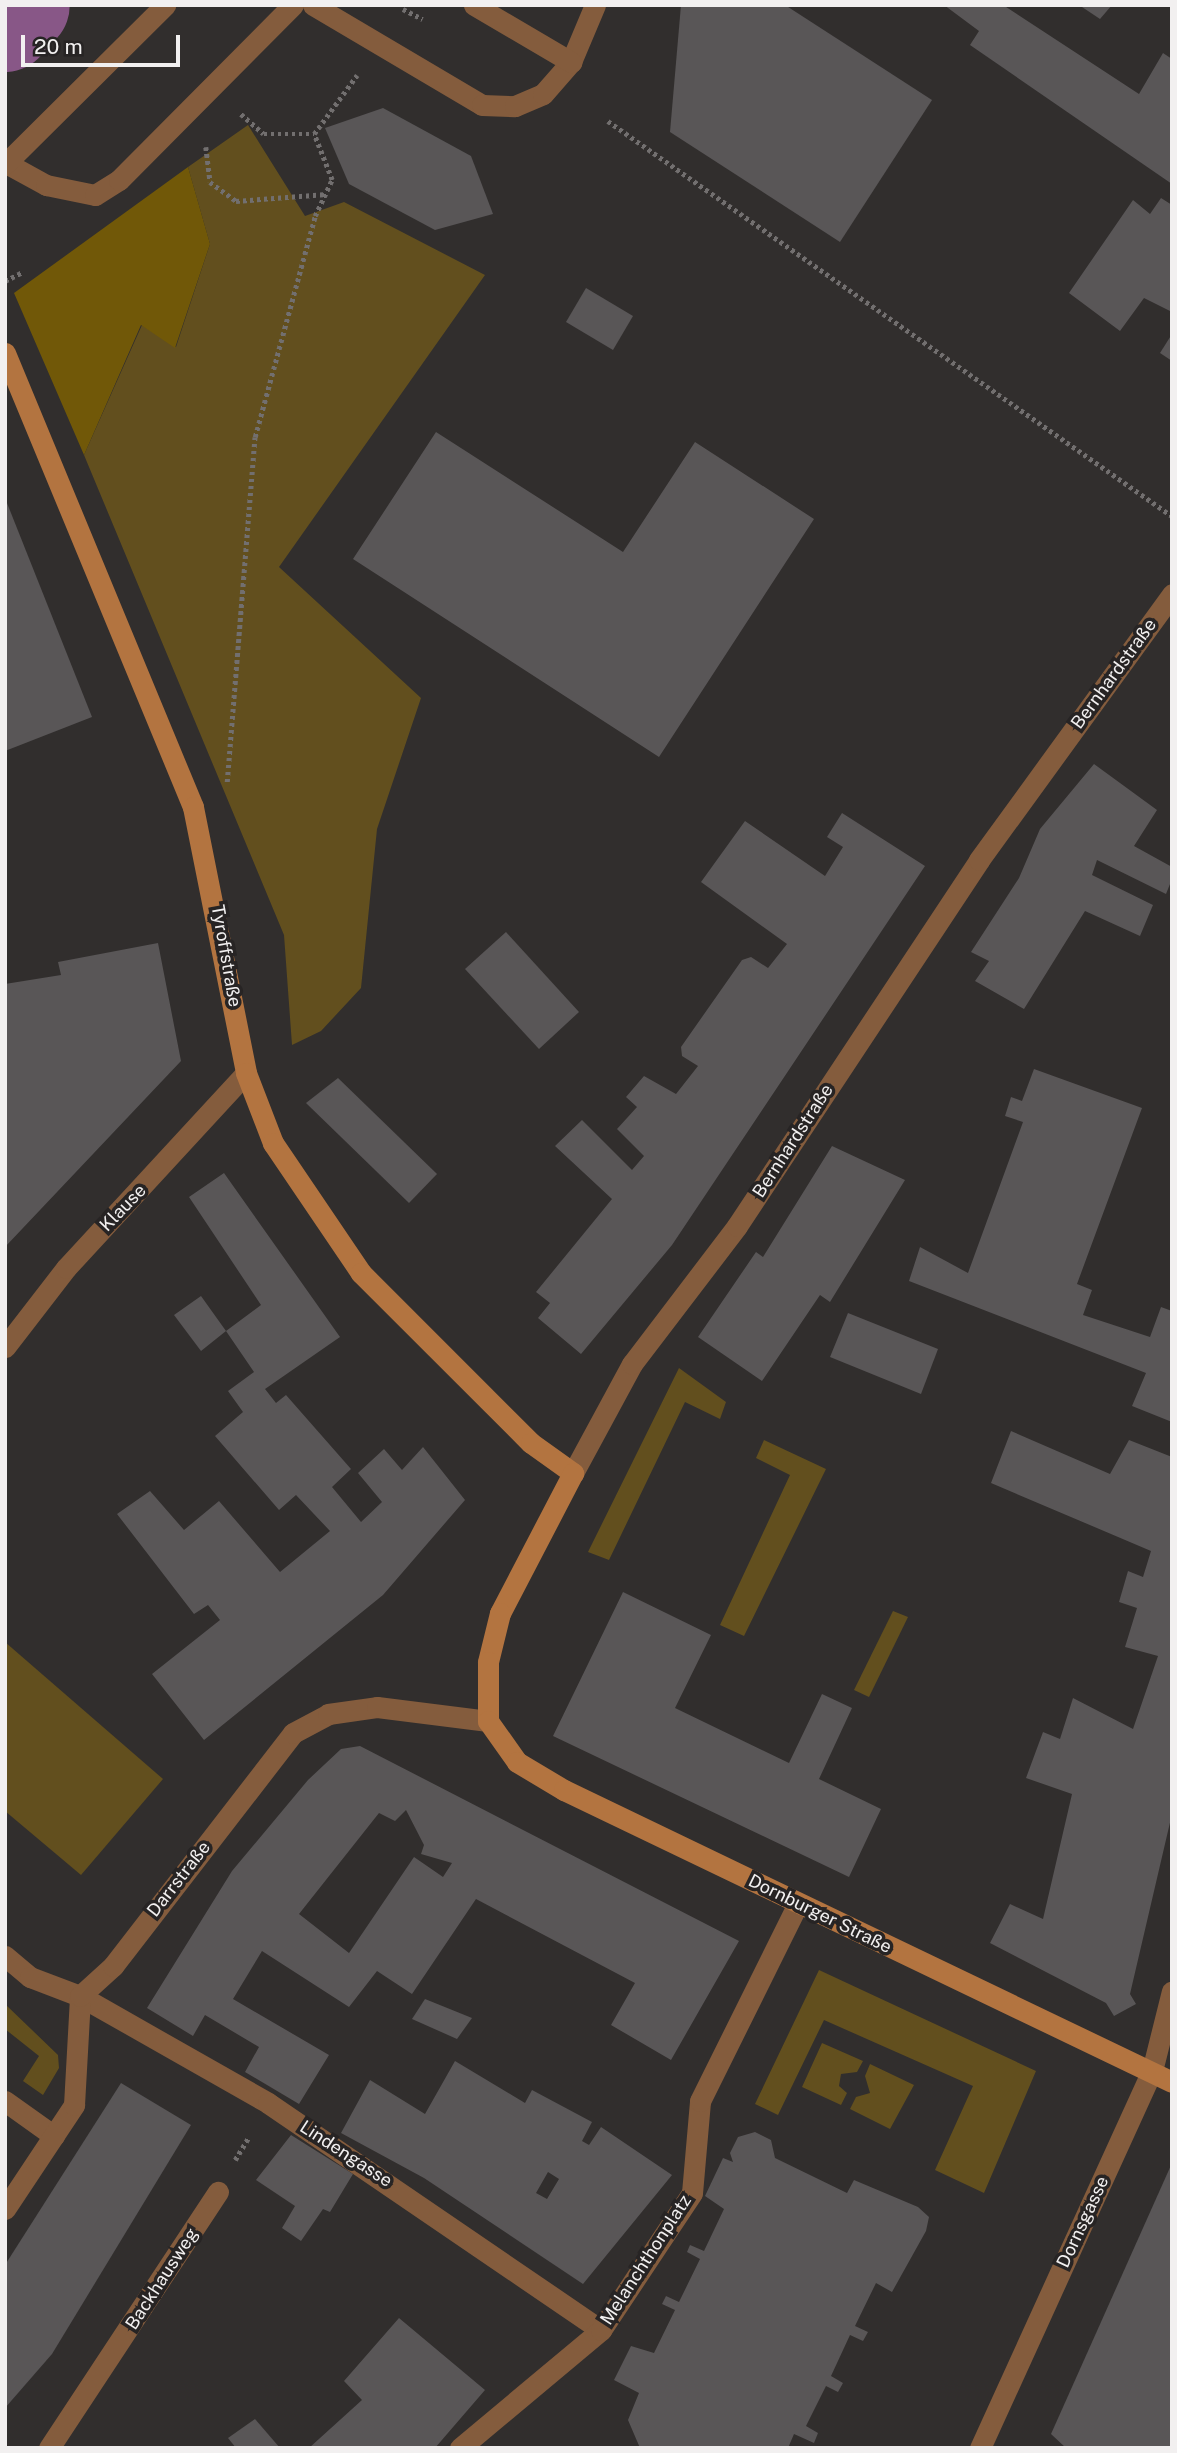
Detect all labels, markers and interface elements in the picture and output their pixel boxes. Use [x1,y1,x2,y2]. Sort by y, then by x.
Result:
scale bar [24,21,184,65]
text: 20 m [34,34,83,59]
street label: Bernhardstraße [1067,615,1161,733]
street label: Tyroffstraße [206,903,246,1009]
street label: Bernhardstraße [748,1080,838,1202]
street label: Klause [95,1180,151,1236]
street label: Darrstraße [143,1837,215,1921]
street label: Dornburger Straße [745,1870,895,1958]
street label: Lindengasse [296,2116,396,2192]
street label: Dornsgasse [1052,2173,1114,2271]
street label: Melanchthonplatz [596,2191,696,2329]
street label: Backhausweg [121,2224,203,2334]

